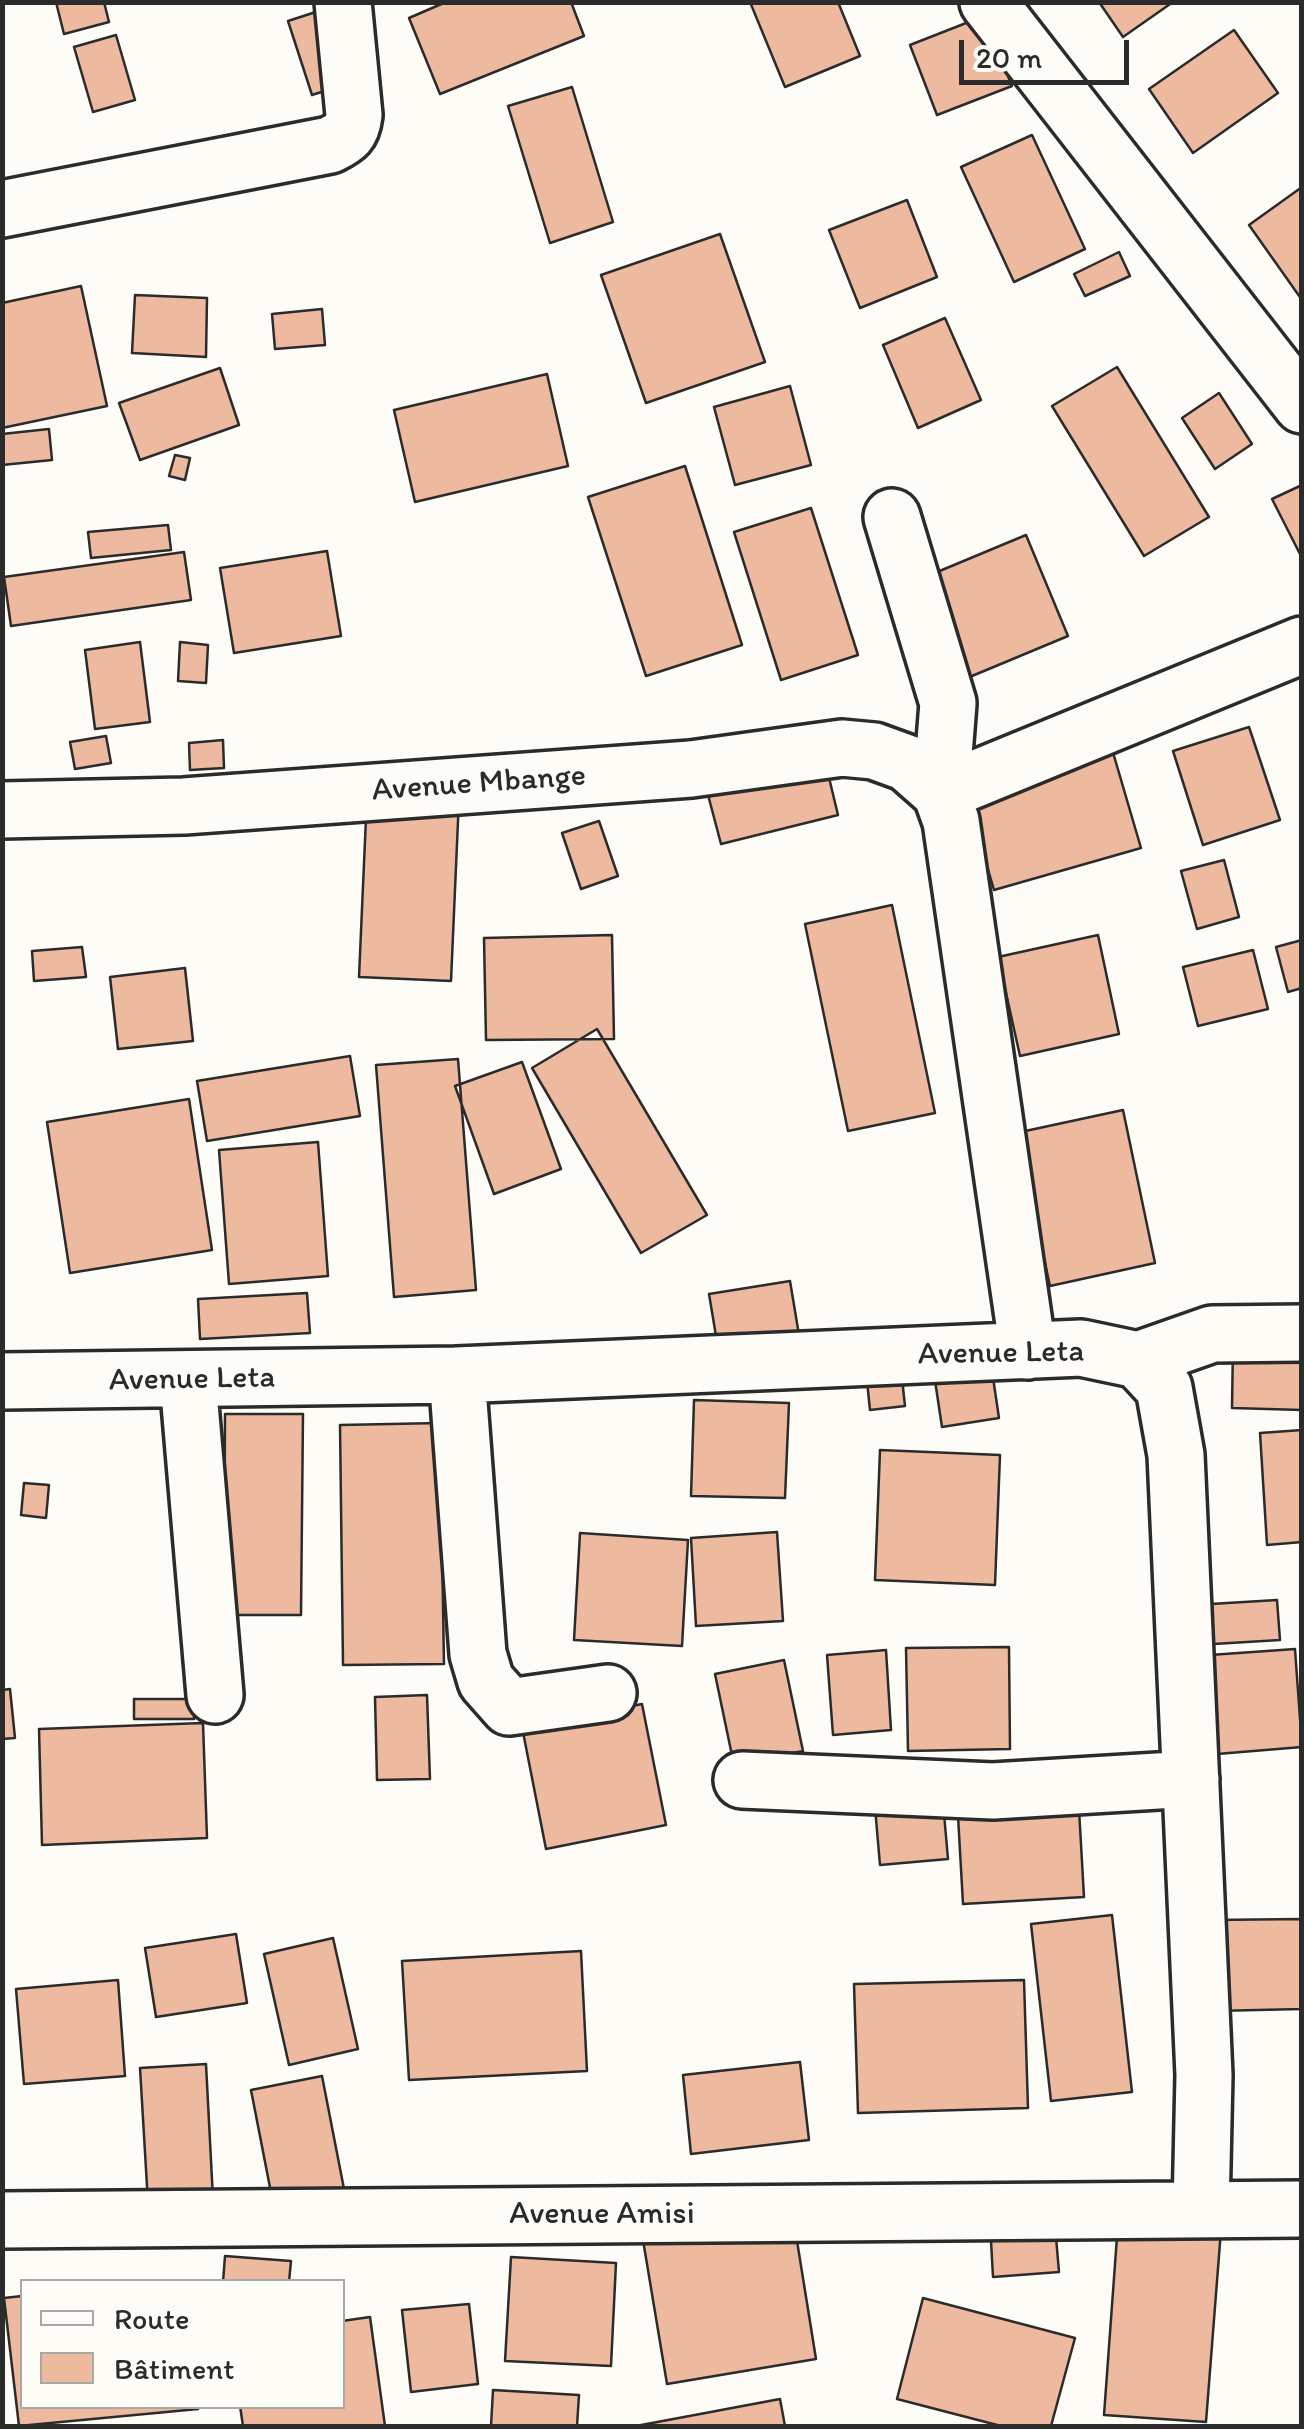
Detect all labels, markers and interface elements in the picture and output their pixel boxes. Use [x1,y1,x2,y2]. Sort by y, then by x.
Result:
scale bar [964,20,1134,82]
text: 20 m [976,39,1042,76]
street label: Avenue Mbange [371,757,587,811]
street label: Avenue Leta [917,1333,1085,1375]
street label: Avenue Leta [108,1359,276,1401]
street label: Avenue Amisi [509,2196,695,2234]
legend [20,2279,345,2409]
text: Route [114,2300,189,2337]
text: Bâtiment [114,2350,235,2387]

